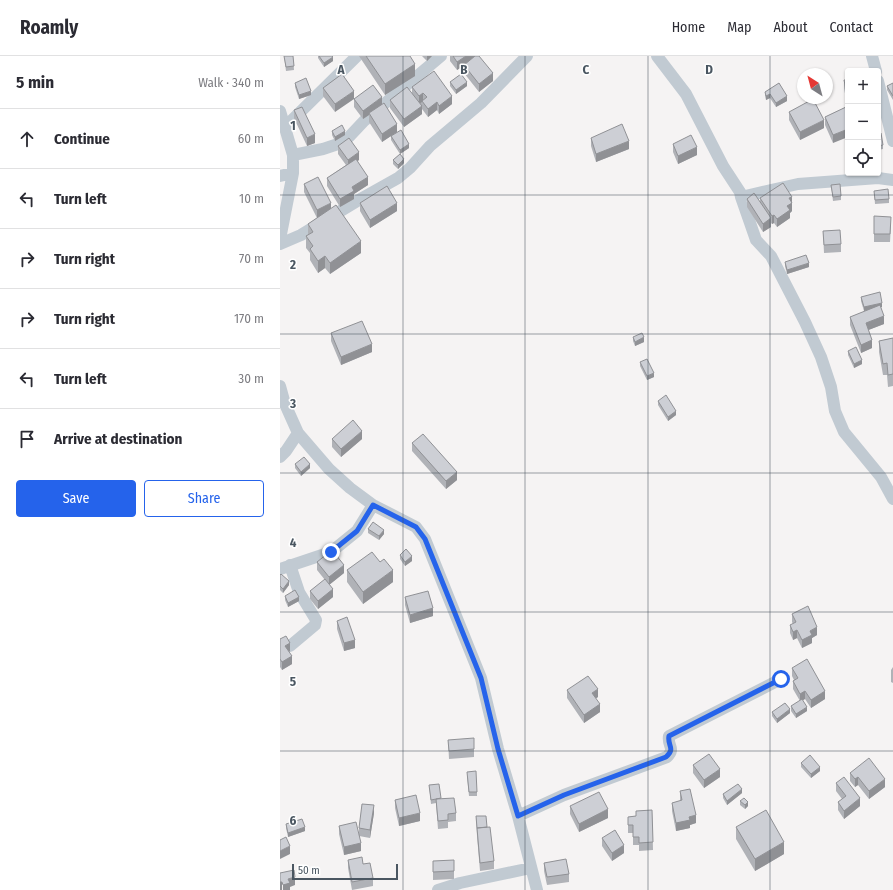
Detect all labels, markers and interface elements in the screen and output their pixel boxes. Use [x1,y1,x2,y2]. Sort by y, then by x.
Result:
text: Roamly [20,16,78,39]
text: Home [672,19,705,36]
text: Map [727,19,751,36]
text: About [773,19,808,36]
text: Contact [830,19,873,36]
text: A [336,62,345,77]
text: B [460,62,468,77]
text: C [583,62,590,77]
text: D [705,62,713,77]
north arrow [797,68,833,104]
map controls [845,68,881,176]
button: + [845,68,881,104]
text: 5 min [16,72,54,93]
text: Walk · 340 m [198,75,264,90]
button: − [845,104,881,140]
text: 1 [290,118,296,133]
icon: ahead [16,128,38,150]
text: Continue [54,130,110,148]
text: 60 m [238,131,264,146]
button: locate [845,140,881,176]
icon: left [16,188,38,210]
text: Turn left [54,190,107,208]
text: 10 m [239,191,264,206]
icon: right [16,248,38,270]
text: Turn right [54,250,115,268]
text: 70 m [239,251,264,266]
text: 2 [289,257,296,272]
icon: right [16,308,38,330]
text: Turn right [54,310,115,328]
text: 170 m [234,311,264,326]
icon: left [16,368,38,390]
text: Turn left [54,370,107,388]
text: 30 m [238,371,264,386]
text: 3 [289,396,296,411]
icon: arrive [16,428,38,450]
text: Arrive at destination [54,430,182,448]
button: Save [16,480,136,517]
button: Share [144,480,264,517]
text: 4 [290,535,297,550]
route end [322,543,340,561]
route start [772,670,790,688]
text: 5 [290,674,296,689]
text: 6 [290,813,297,828]
scale bar [292,862,398,881]
text: 50 m [298,864,320,877]

